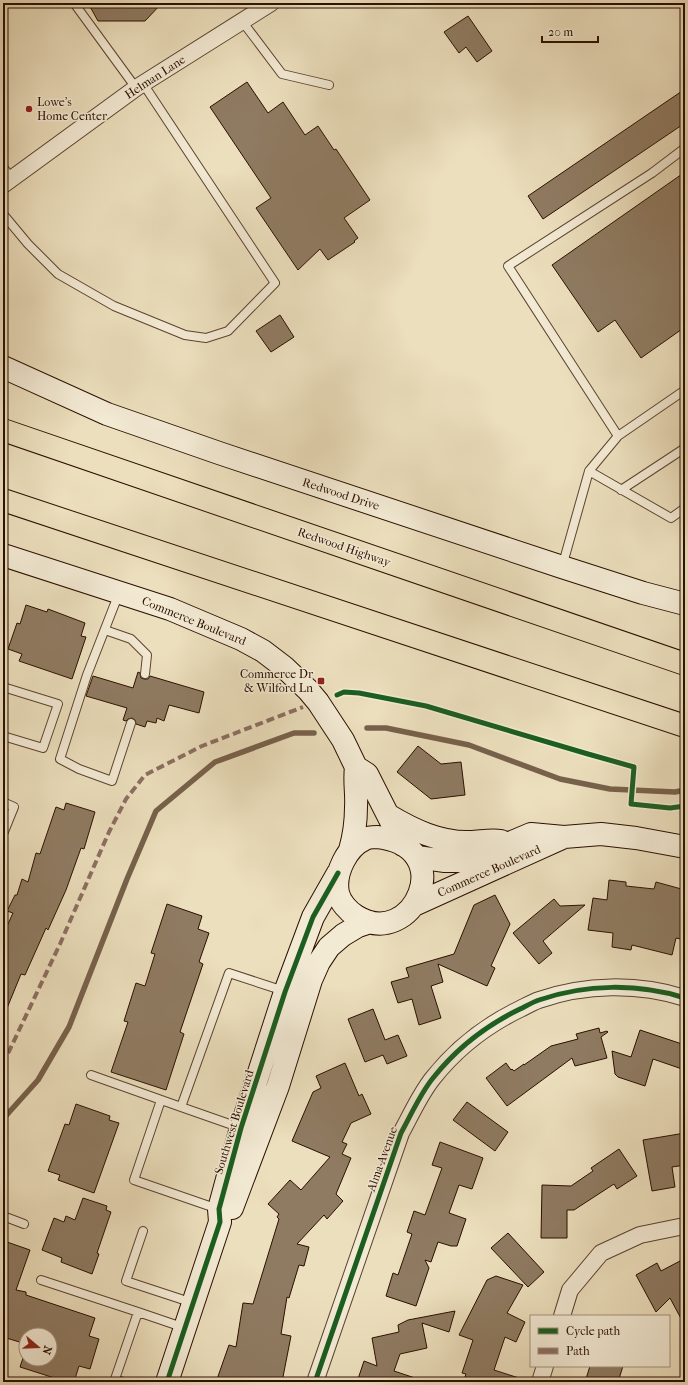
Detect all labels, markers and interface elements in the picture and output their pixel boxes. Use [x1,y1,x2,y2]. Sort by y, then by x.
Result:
scale bar [542,18,598,44]
text: 20 m [548,25,573,39]
street label: Helman Lane [122,52,188,102]
place label: Lowe's Home Center [37,95,108,123]
marker: Lowe's Home Center [24,104,34,114]
street label: Redwood Drive [301,475,381,513]
street label: Redwood Highway [296,525,393,570]
street label: Commerce Boulevard [140,594,249,649]
place label: Commerce Dr & Wilford Ln [240,667,314,695]
marker: Commerce Dr & Wilford Ln [316,676,326,686]
street label: Commerce Boulevard [435,842,543,900]
street label: Southwest Boulevard [211,1068,257,1176]
street label: Alma Avenue [363,1125,400,1194]
legend [530,1315,670,1367]
text: Cycle path [566,1324,621,1338]
north arrow [18,1327,58,1367]
text: N [39,1344,54,1357]
text: Path [566,1344,590,1358]

